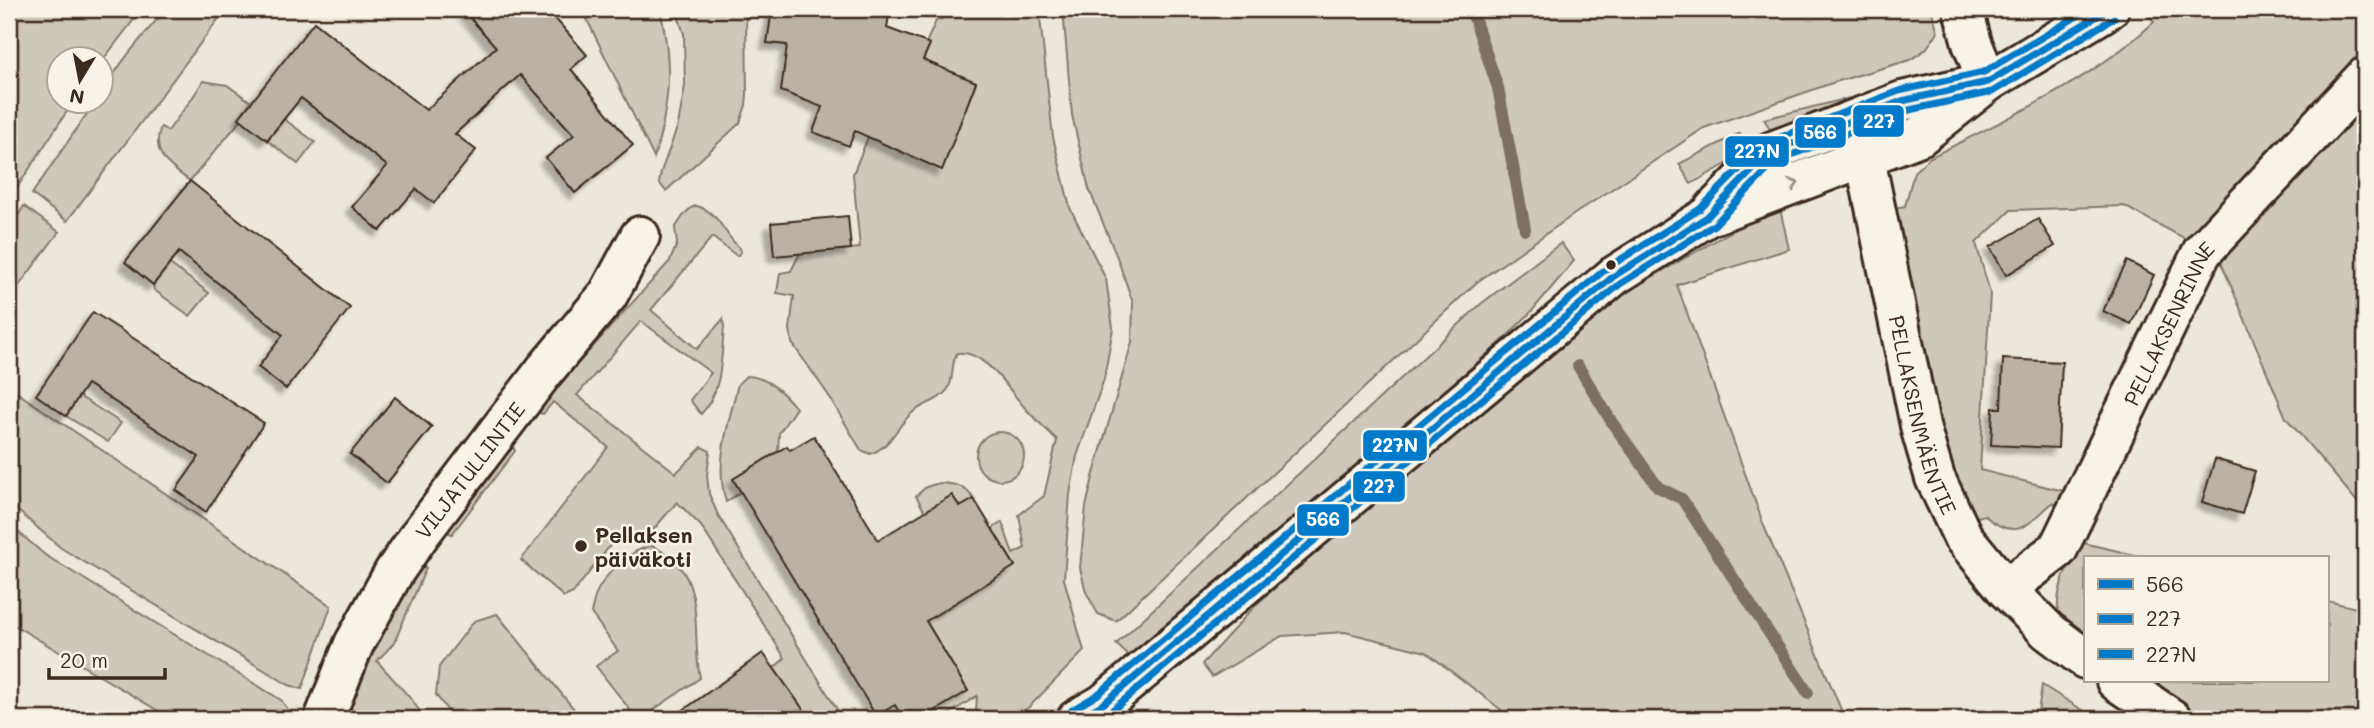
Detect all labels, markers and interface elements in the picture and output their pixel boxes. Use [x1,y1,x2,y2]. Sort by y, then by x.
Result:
north arrow [46,46,116,116]
text: N [68,84,86,111]
line badge: 227 [1852,104,1905,138]
text: 227 [1863,108,1895,133]
line badge: 566 [1794,116,1847,149]
text: 566 [1803,119,1837,144]
line badge: 227N [1724,135,1790,168]
text: 227N [1734,138,1780,163]
one-way arrow [1787,179,1799,193]
street label: PELLAKSENRINNE [2116,235,2219,409]
unlabelled marker [1604,258,1618,272]
street label: PELLAKSENMÄENTIE [1884,313,1964,519]
street label: VILJATULLINTIE [408,396,530,544]
line badge: 227N [1362,429,1428,462]
text: 227N [1372,432,1418,457]
line badge: 227 [1352,470,1406,503]
text: 227 [1363,473,1395,498]
line badge: 566 [1296,503,1350,537]
text: 566 [1306,506,1340,531]
place label: Pellaksen päiväkoti [595,521,693,572]
marker: Pellaksen päiväkoti [573,538,589,554]
legend [2084,556,2328,682]
text: 566 [2146,570,2184,597]
text: 227 [2146,604,2181,631]
scale bar [49,637,164,681]
text: 227N [2146,640,2197,667]
text: 20 m [60,646,108,673]

